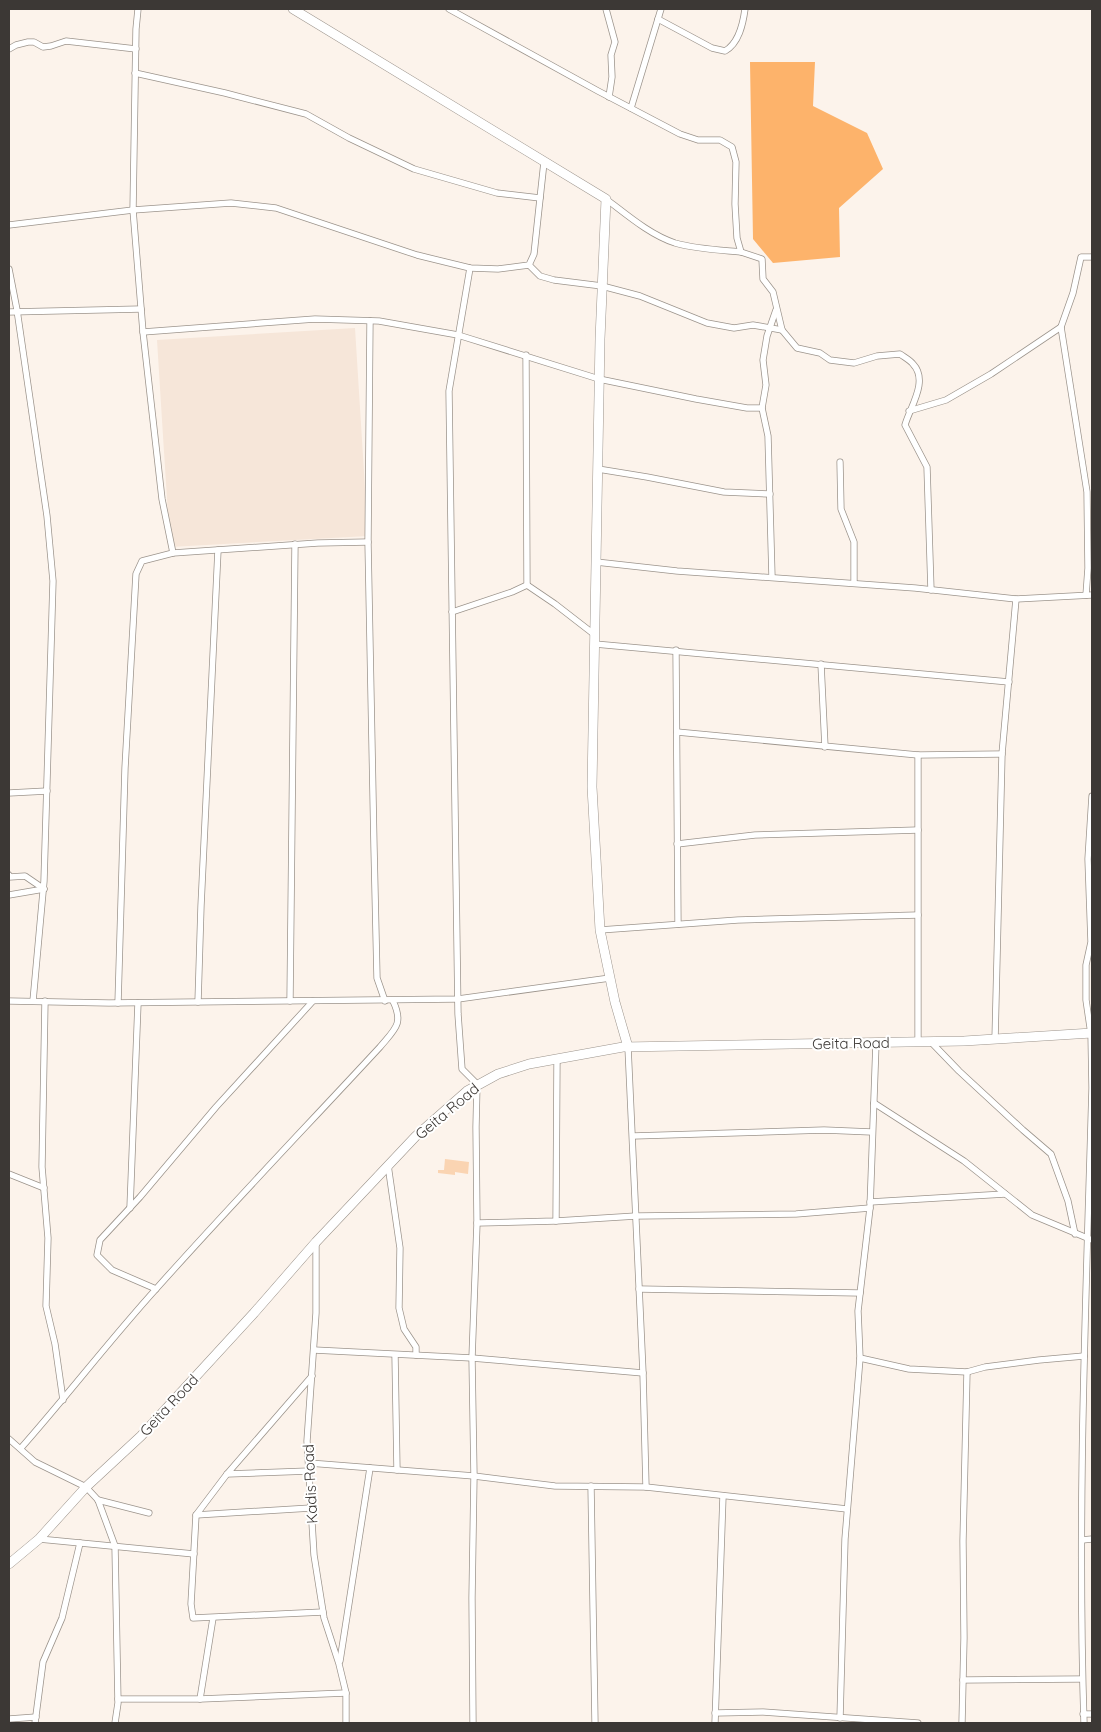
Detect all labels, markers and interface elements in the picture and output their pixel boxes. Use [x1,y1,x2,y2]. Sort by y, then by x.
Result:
street label: Geita Road [812,1033,890,1053]
street label: Geita Road [411,1079,483,1143]
street label: Geita Road [136,1370,202,1440]
street label: Kadis Road [298,1444,322,1524]

